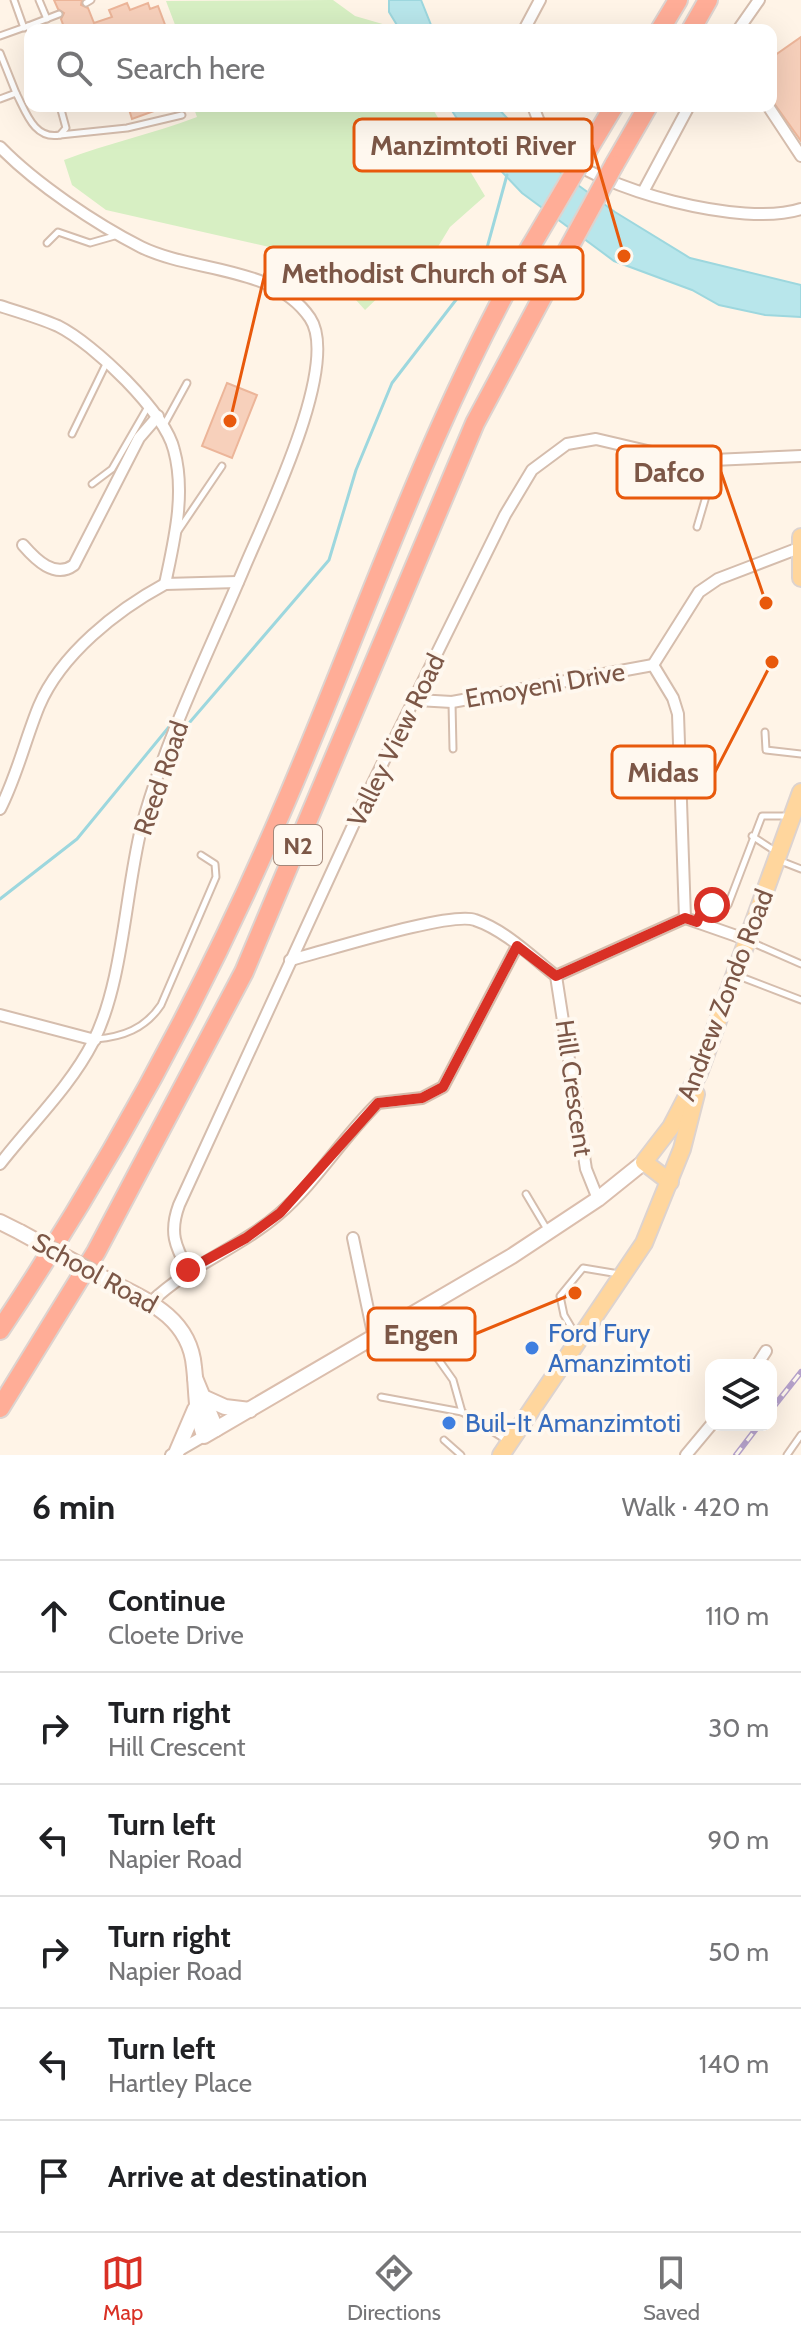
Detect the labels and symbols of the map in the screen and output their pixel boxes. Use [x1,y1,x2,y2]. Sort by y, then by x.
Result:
callout: Manzimtoti River [354,119,592,171]
text: Manzimtoti River [370,128,577,162]
callout: Methodist Church of SA [265,247,583,299]
text: Methodist Church of SA [281,256,567,290]
callout: Dafco [617,446,721,498]
text: Dafco [633,455,705,489]
street label: Valley View Road [340,648,452,832]
street label: Emoyeni Drive [463,655,627,715]
street label: Reed Road [127,717,195,839]
callout: Midas [612,746,715,798]
text: Midas [627,755,699,789]
road number: N2 [274,825,322,865]
street label: Andrew Zondo Road [670,885,780,1105]
route start [694,887,730,923]
street label: Hill Crescent [549,1018,599,1159]
street label: School Road [27,1226,163,1320]
route end [170,1252,206,1288]
callout: Engen [368,1308,475,1360]
text: Engen [383,1317,459,1351]
place label: Ford Fury Amanzimtoti [548,1317,691,1379]
marker: Ford Fury Amanzimtoti [523,1339,541,1357]
place label: Buil-It Amanzimtoti [465,1407,681,1439]
marker: Buil-It Amanzimtoti [440,1414,458,1432]

